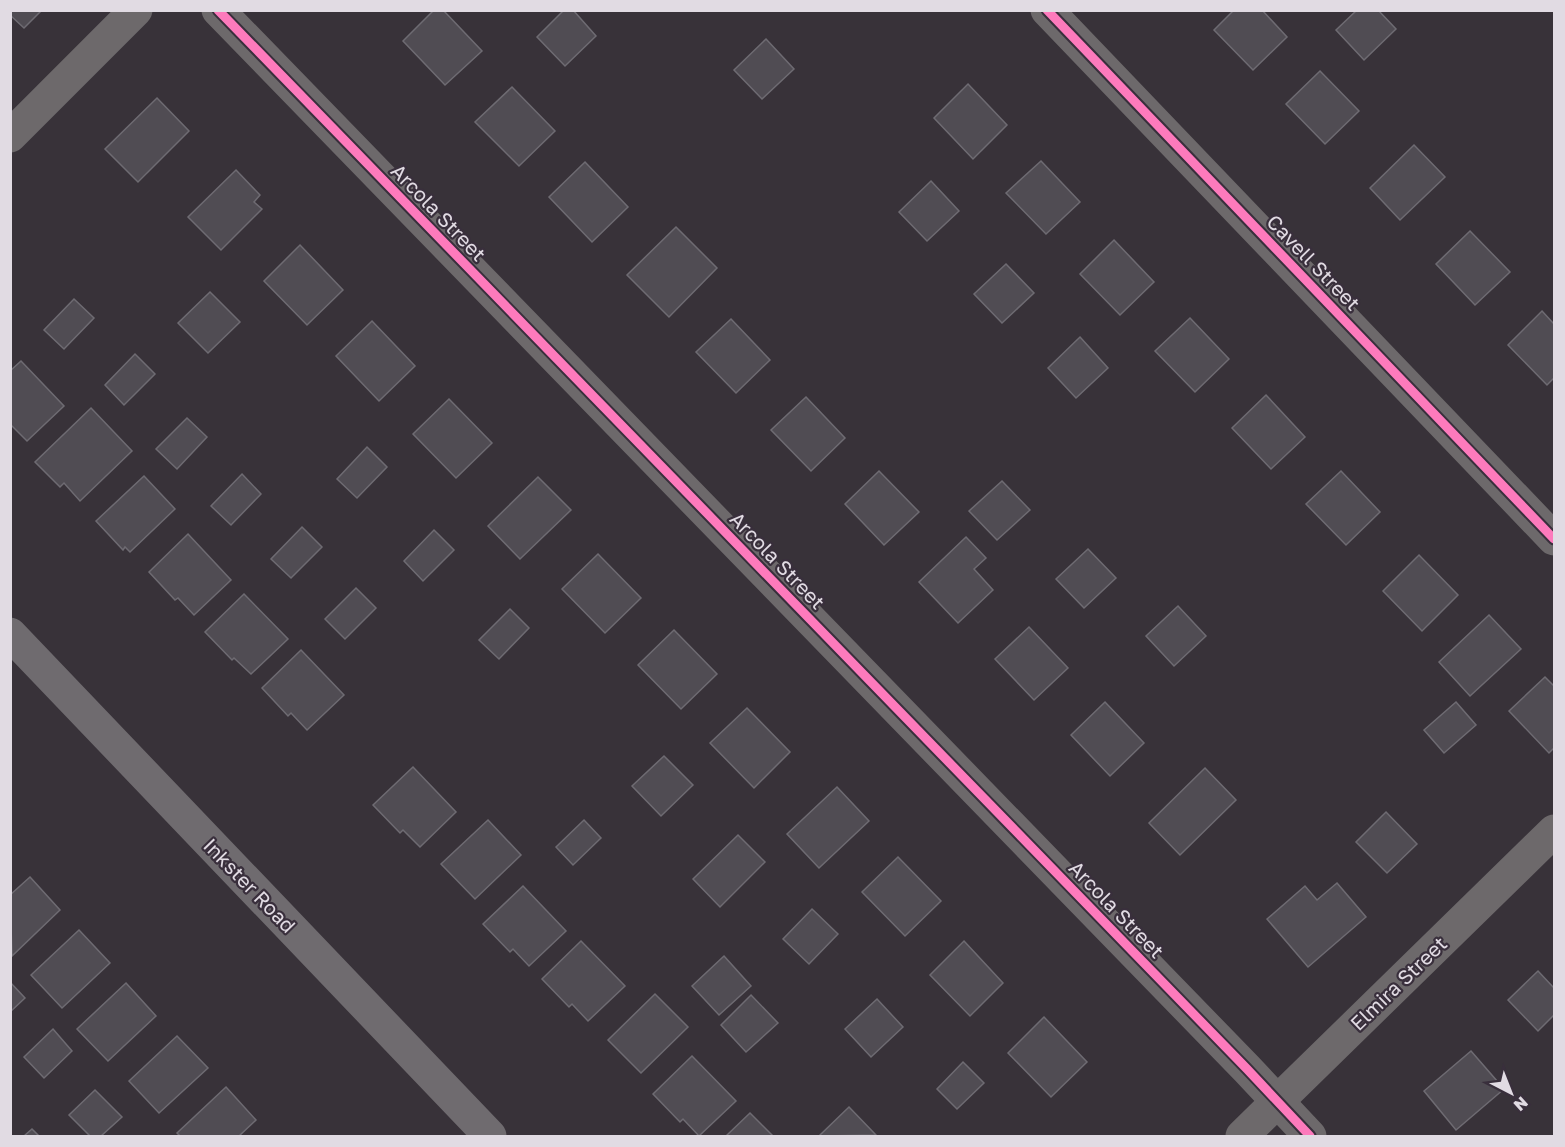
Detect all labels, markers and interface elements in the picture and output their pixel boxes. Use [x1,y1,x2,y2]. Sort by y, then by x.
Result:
street label: Arcola Street [387,158,491,266]
street label: Cavell Street [1262,209,1366,315]
street label: Arcola Street [726,506,830,614]
street label: Inkster Road [199,833,301,937]
street label: Arcola Street [1065,855,1169,963]
street label: Elmira Street [1345,931,1451,1035]
north arrow [1481,1063,1541,1123]
text: N [1510,1093,1532,1116]

